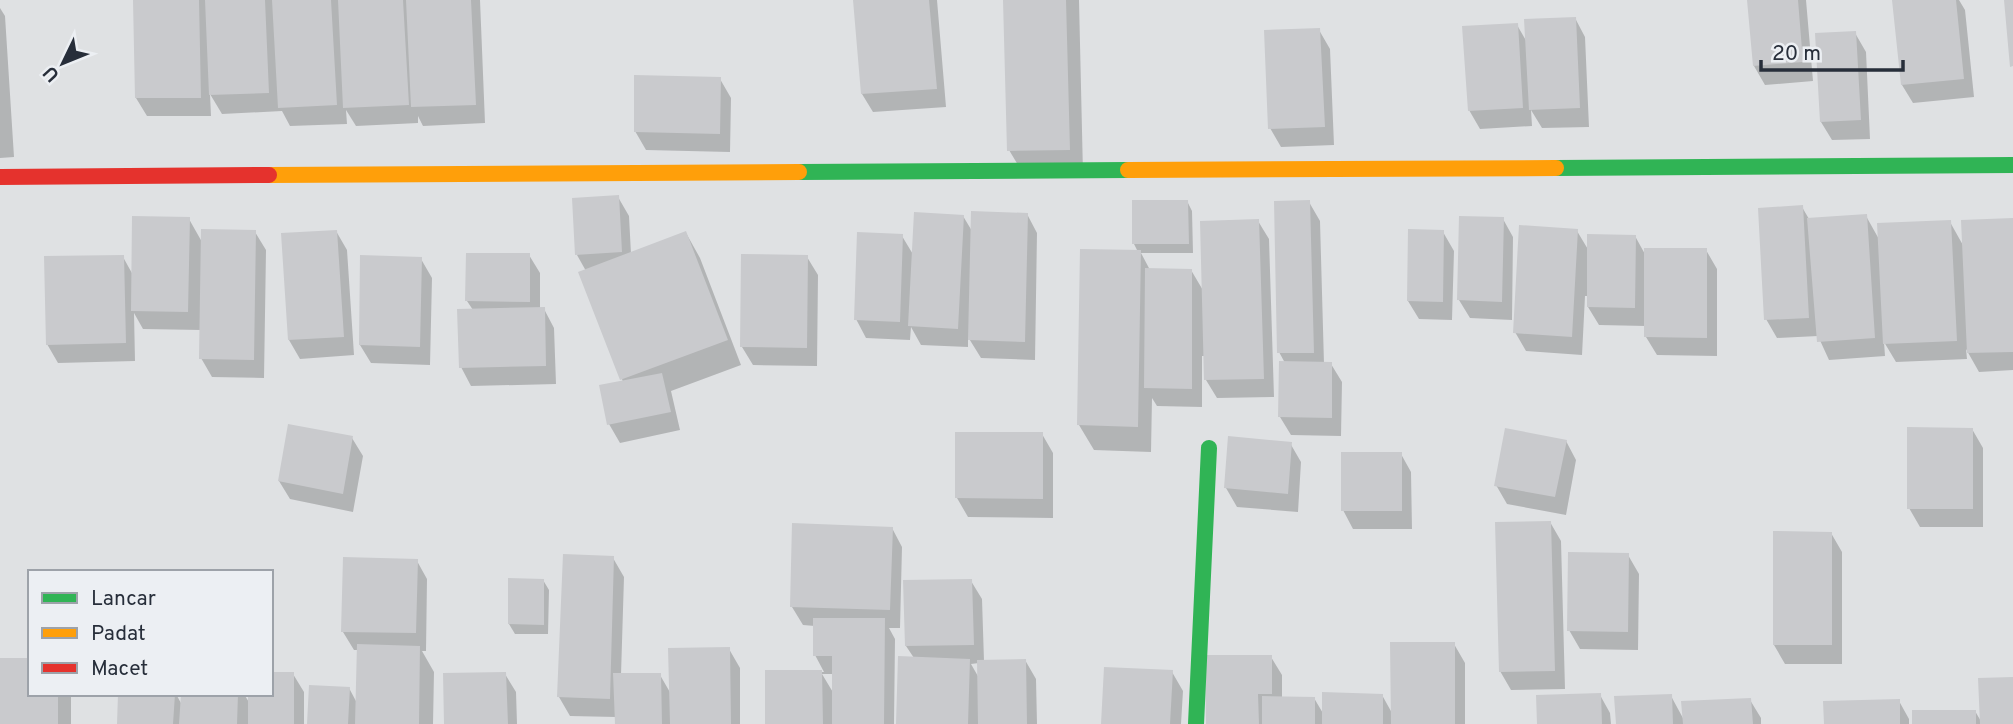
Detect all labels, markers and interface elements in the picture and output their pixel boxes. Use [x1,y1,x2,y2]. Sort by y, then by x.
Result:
north arrow [28,28,98,98]
scale bar [1761,28,1903,72]
text: 20 m [1772,41,1821,68]
text: U [39,60,65,86]
legend [28,570,273,696]
text: Lancar [91,586,156,613]
text: Padat [91,621,146,648]
text: Macet [91,656,148,683]

